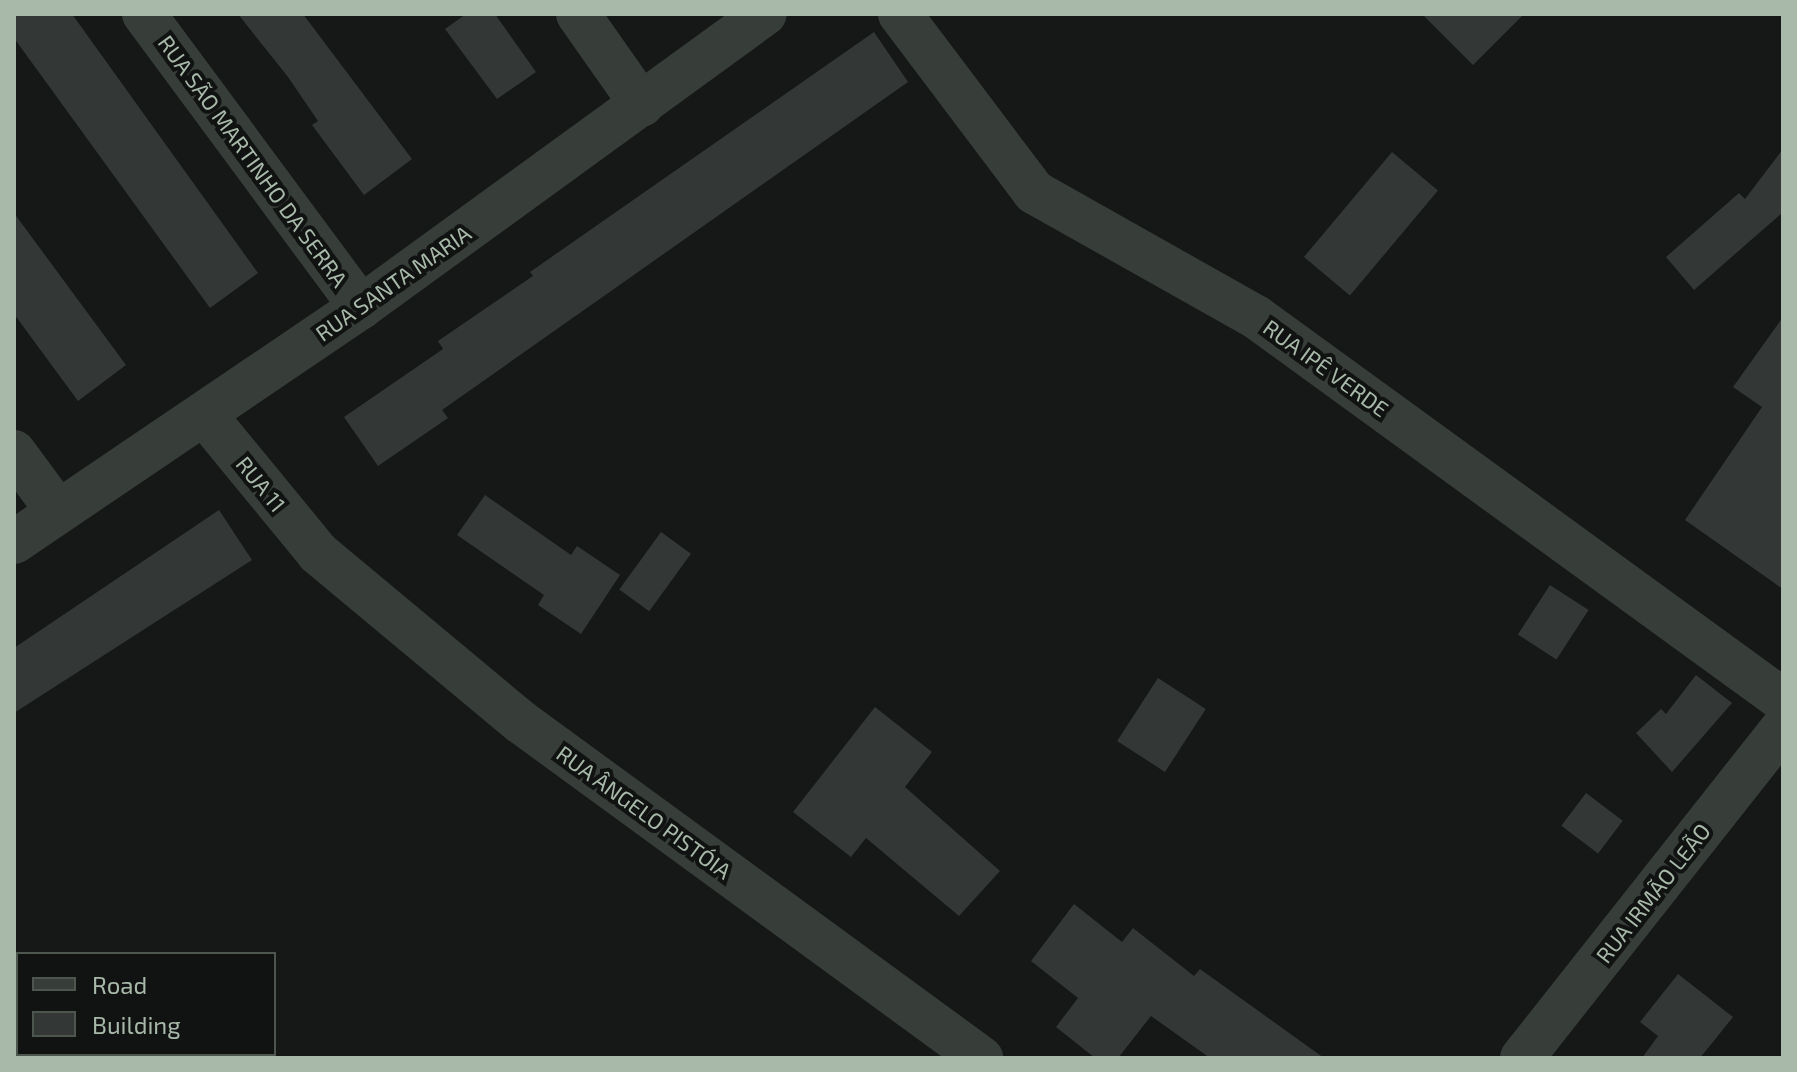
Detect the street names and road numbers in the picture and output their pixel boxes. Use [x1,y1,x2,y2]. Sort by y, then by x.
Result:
street label: RUA SÃO MARTINHO DA SERRA [153,30,353,292]
street label: RUA SANTA MARIA [310,219,476,347]
street label: RUA IPÊ VERDE [1258,314,1394,422]
street label: RUA 11 [231,451,291,517]
street label: RUA ÂNGELO PISTÓIA [551,740,737,884]
street label: RUA IRMÃO LEÃO [1590,818,1716,968]

